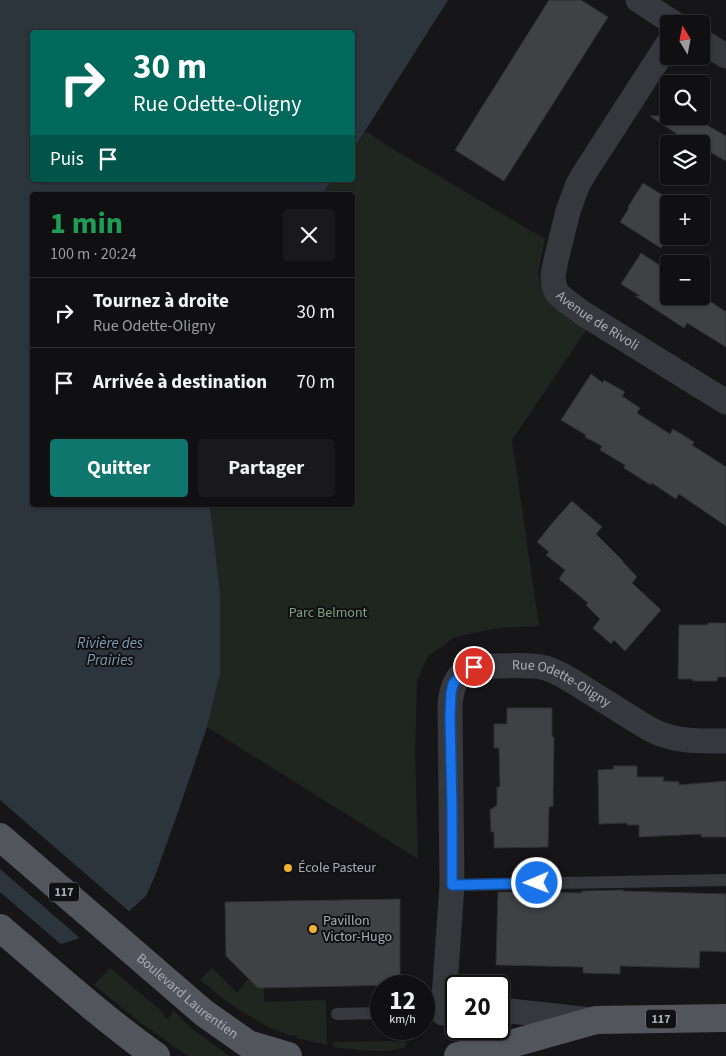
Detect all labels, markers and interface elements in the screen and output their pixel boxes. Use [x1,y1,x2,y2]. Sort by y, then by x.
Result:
north arrow [660,15,710,65]
map controls [660,15,710,305]
text: 30 m [133,42,207,92]
icon: right [50,50,115,115]
button: search [660,75,710,125]
text: Rue Odette-Oligny [133,88,301,120]
button: layers [660,135,710,185]
icon: arrive [94,145,122,173]
text: Puis [50,146,84,173]
button: + [660,195,710,245]
text: 1 min [50,202,123,245]
button: close [283,209,335,261]
text: 100 m · 20:24 [50,243,137,265]
button: − [660,255,710,305]
street label: Avenue de Rivoli [551,286,643,356]
text: Tournez à droite [93,288,229,315]
icon: right [50,299,78,327]
text: 30 m [297,299,335,326]
text: Rue Odette-Oligny [93,315,216,337]
icon: arrive [50,369,78,397]
text: Arrivée à destination [93,369,267,396]
text: 70 m [297,369,335,396]
button: Quitter [50,439,188,497]
button: Partager [198,439,335,497]
park label: Parc Belmont [289,603,368,623]
water label: Rivière des Prairies [77,633,143,671]
pin [453,646,495,688]
icon: arrive [460,653,488,681]
street label: Rue Odette-Oligny [512,655,615,713]
position arrow [510,856,562,908]
place label: École Pasteur [298,858,376,878]
marker: École Pasteur [282,862,294,874]
road number: 117 [49,882,79,902]
place label: Pavillon Victor-Hugo [323,911,392,947]
marker: Pavillon Victor-Hugo [307,923,319,935]
street label: Boulevard Laurentien [132,949,242,1044]
speed limit sign: 20 [445,975,510,1040]
text: 12 [389,983,416,1019]
road number: 117 [646,1010,676,1028]
text: km/h [389,1011,416,1028]

